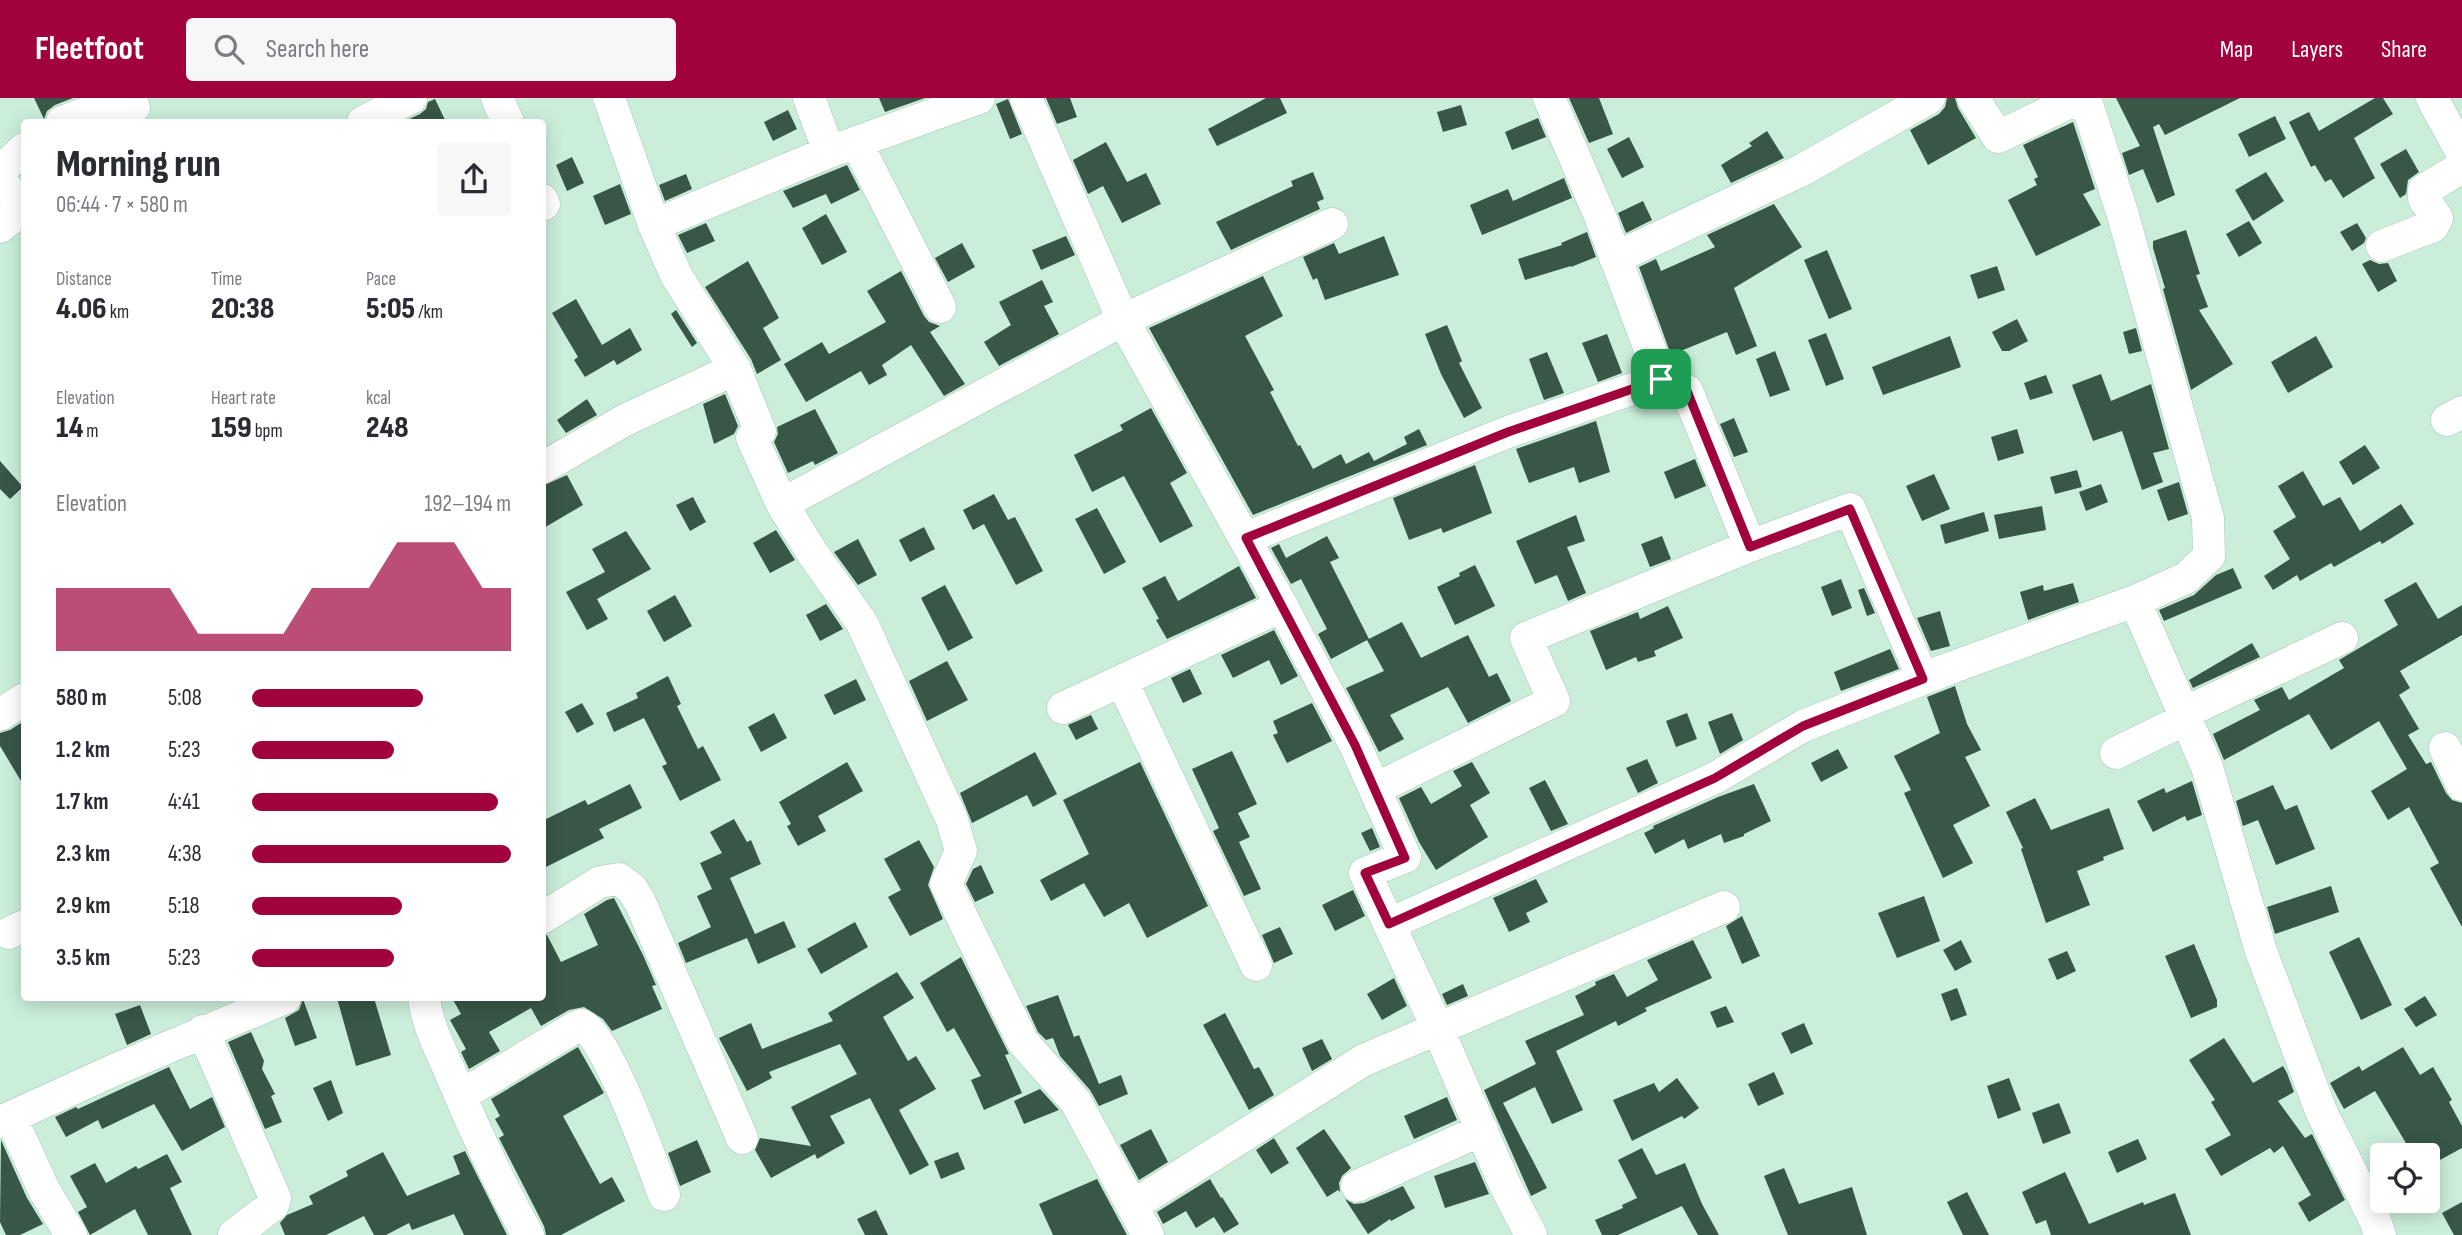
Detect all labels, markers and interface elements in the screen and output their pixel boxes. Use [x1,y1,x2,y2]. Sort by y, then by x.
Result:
search box [186,18,676,81]
text: Fleetfoot [35,29,144,69]
icon: search [210,30,248,68]
text: Search here [266,34,369,65]
text: Map [2220,35,2253,64]
text: Layers [2291,35,2343,64]
text: Share [2381,35,2427,64]
text: Morning run [56,142,221,187]
button: share [437,142,511,216]
text: 06:44 · 7 × 580 m [56,191,188,219]
text: Distance [56,268,112,291]
text: Time [211,268,242,291]
text: Pace [366,268,396,291]
text: 4.06 [56,291,107,327]
text: 20:38 [211,291,274,327]
text: 5:05 [366,291,415,327]
text: km [107,301,129,324]
text: /km [415,301,443,324]
pin [1631,349,1691,409]
icon: arrive [1642,360,1680,398]
text: Elevation [56,387,115,410]
text: Heart rate [211,387,276,410]
text: kcal [366,387,391,410]
text: 14 [56,410,83,446]
text: 159 [211,410,252,446]
text: 248 [366,410,409,446]
text: m [83,420,99,443]
text: bpm [252,420,283,443]
text: Elevation [56,490,127,518]
text: 192–194 m [424,490,511,518]
text: 580 m [56,684,107,712]
text: 5:08 [168,684,202,712]
text: 1.2 km [56,736,110,764]
text: 5:23 [168,736,201,764]
text: 1.7 km [56,788,109,816]
text: 4:41 [168,788,200,816]
text: 2.3 km [56,840,110,868]
text: 4:38 [168,840,202,868]
text: 2.9 km [56,892,110,920]
text: 5:18 [168,892,200,920]
text: 3.5 km [56,944,110,972]
text: 5:23 [168,944,201,972]
map controls [2370,1143,2440,1213]
button: locate [2370,1143,2440,1213]

